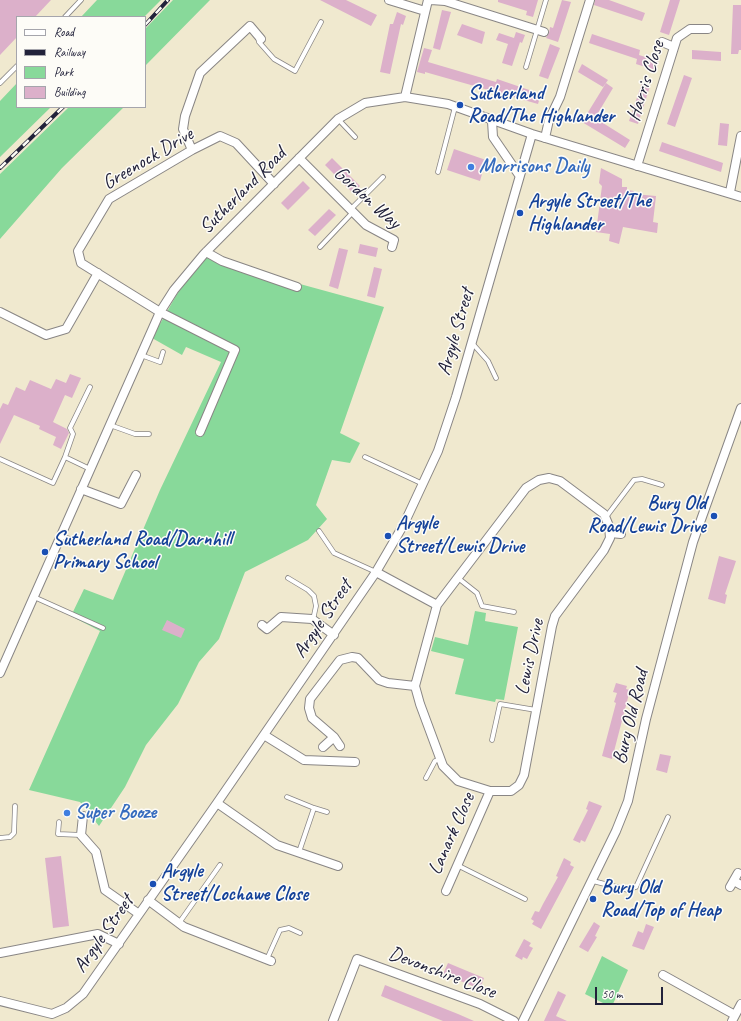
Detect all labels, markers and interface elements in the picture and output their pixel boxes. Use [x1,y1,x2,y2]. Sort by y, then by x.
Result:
legend [16,16,146,108]
text: Road [54,24,74,40]
street label: Harris Close [622,38,670,124]
text: Railway [54,44,85,60]
text: Park [54,64,73,80]
place label: Sutherland Road/The Highlander [468,82,614,129]
text: Building [54,84,86,100]
marker: Sutherland Road/The Highlander [455,100,465,110]
street label: Greenock Drive [98,123,198,195]
street label: Sutherland Road [195,143,291,239]
place label: Morrisons Daily [479,155,589,179]
street label: Gordon Way [328,162,406,234]
marker: Morrisons Daily [466,162,476,172]
place label: Argyle Street/The Highlander [528,190,651,237]
marker: Argyle Street/The Highlander [515,208,525,218]
street label: Argyle Street [432,286,480,378]
place label: Bury Old Road/Lewis Drive [587,492,706,539]
marker: Bury Old Road/Lewis Drive [709,511,719,521]
place label: Argyle Street/Lewis Drive [396,512,524,559]
place label: Sutherland Road/Darnhill Primary School [53,528,232,575]
marker: Argyle Street/Lewis Drive [383,531,393,541]
marker: Sutherland Road/Darnhill Primary School [40,547,50,557]
street label: Argyle Street [288,575,358,663]
street label: Lewis Drive [510,617,550,697]
street label: Bury Old Road [608,667,654,767]
street label: Lanark Close [423,789,481,879]
place label: Super Booze [75,801,156,825]
marker: Super Booze [62,808,72,818]
place label: Argyle Street/Lochawe Close [161,860,308,907]
place label: Bury Old Road/Top of Heap [601,876,721,923]
marker: Argyle Street/Lochawe Close [148,879,158,889]
street label: Argyle Street [69,891,139,977]
marker: Bury Old Road/Top of Heap [588,894,598,904]
street label: Devonshire Close [385,942,499,1004]
scale bar [597,979,665,1005]
text: 50 m [602,986,622,1002]

